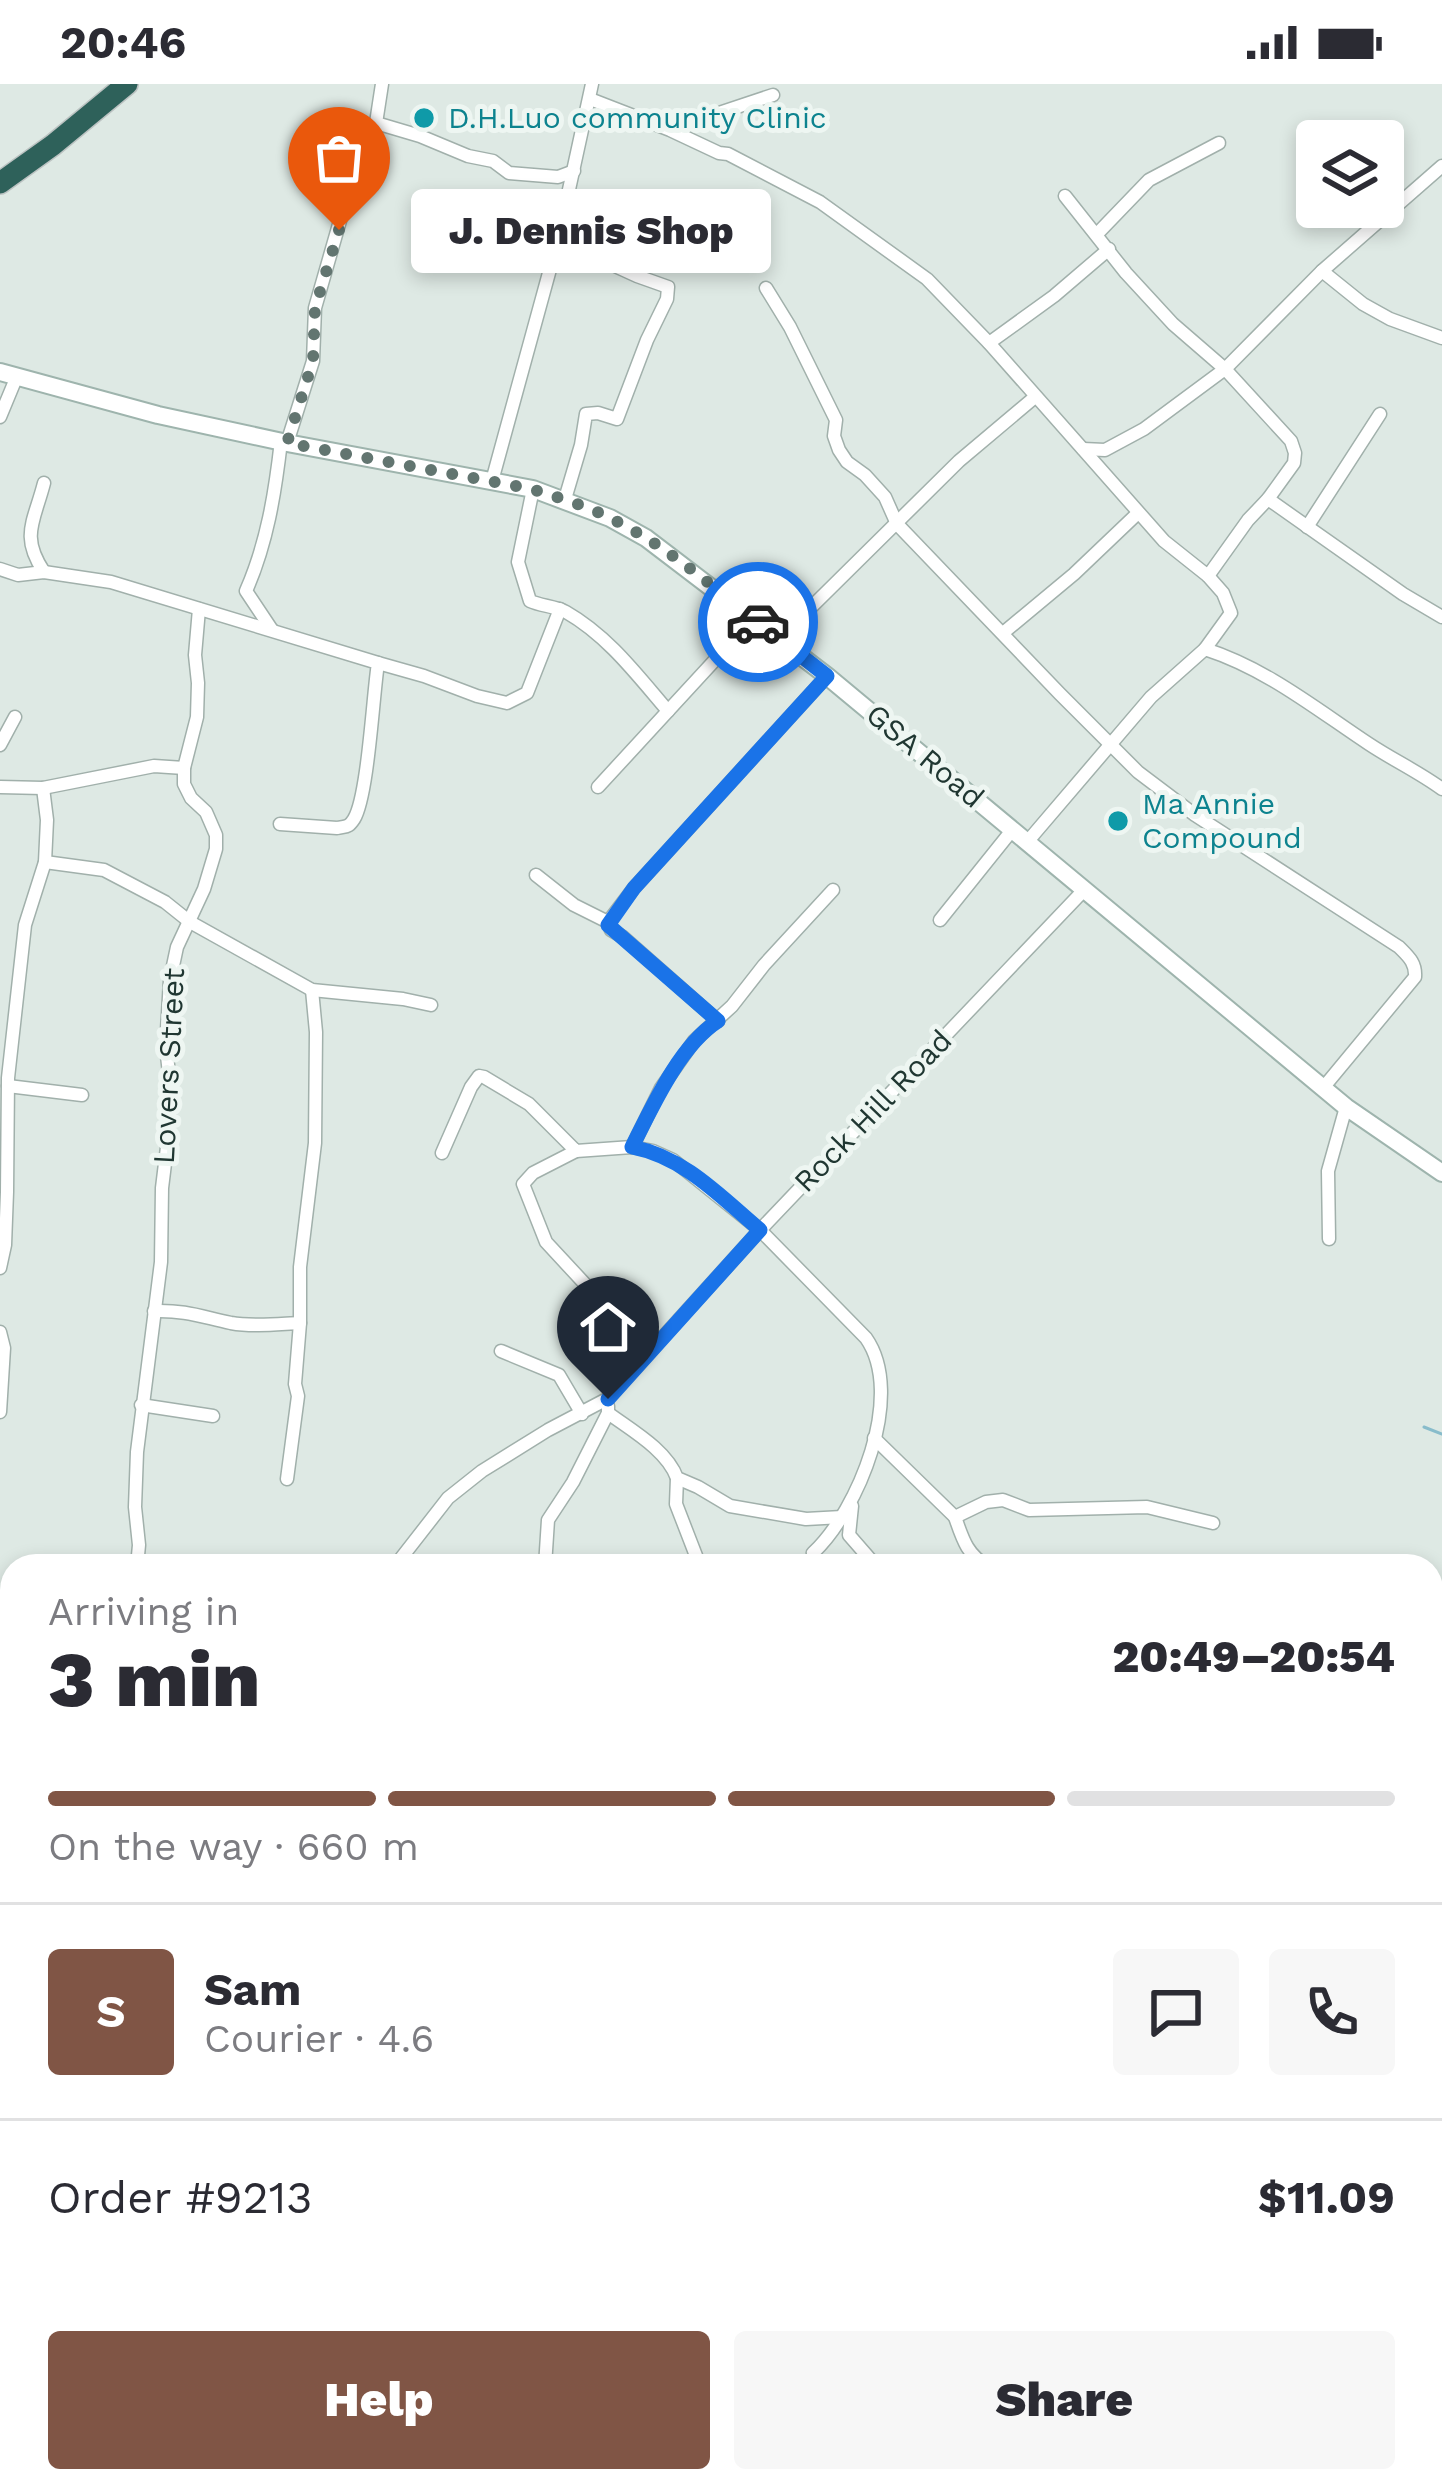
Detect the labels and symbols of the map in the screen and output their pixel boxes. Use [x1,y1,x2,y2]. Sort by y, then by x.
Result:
place label: D.H.Luo community Clinic [448,100,827,135]
marker: D.H.Luo community Clinic [411,105,437,131]
pin [288,107,390,230]
callout: J. Dennis Shop [411,188,771,272]
courier [698,562,818,682]
street label: GSA Road [859,696,991,815]
place label: Ma Annie Compound [1142,786,1302,855]
marker: Ma Annie Compound [1105,808,1131,834]
street label: Lovers Street [146,967,191,1165]
street label: Rock Hill Road [787,1022,959,1199]
pin [557,1276,659,1399]

